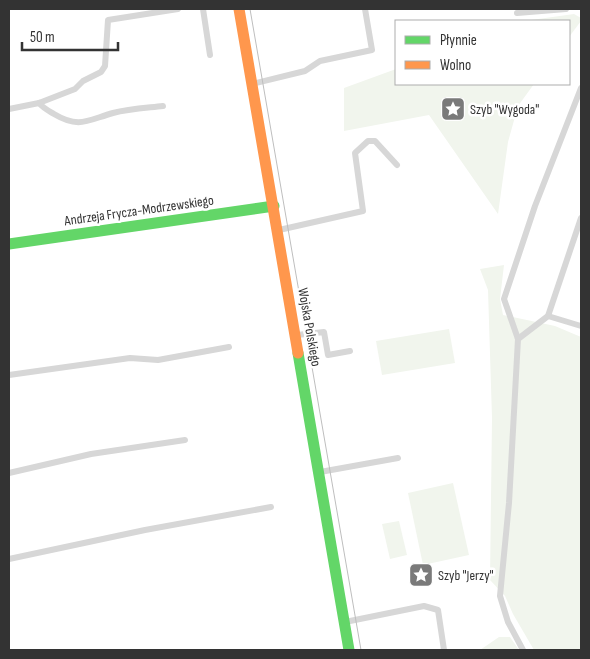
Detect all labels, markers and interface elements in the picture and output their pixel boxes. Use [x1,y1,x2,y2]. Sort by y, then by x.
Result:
scale bar [22,20,119,52]
legend [395,20,570,85]
text: 50 m [30,28,55,47]
text: Płynnie [440,31,477,50]
text: Wolno [440,56,471,75]
place icon: Szyb "Wygoda" [440,96,466,122]
place label: Szyb "Wygoda" [470,101,539,118]
street label: Andrzeja Frycza-Modrzewskiego [62,192,215,230]
street label: Wojska Polskiego [294,286,325,368]
place icon: Szyb "Jerzy" [408,562,434,588]
place label: Szyb "Jerzy" [438,567,494,584]

